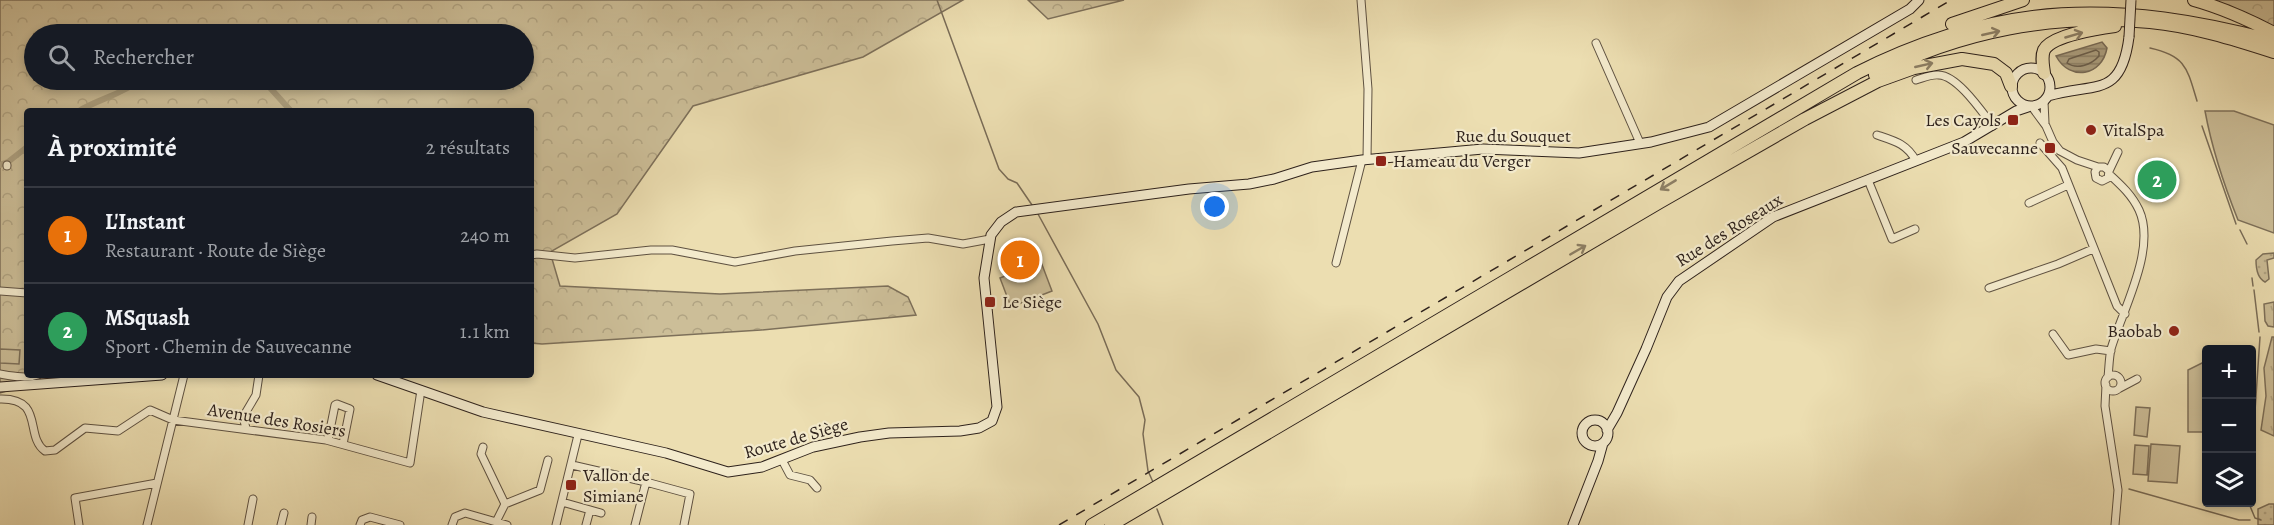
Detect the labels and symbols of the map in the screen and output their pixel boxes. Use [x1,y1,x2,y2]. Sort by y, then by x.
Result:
one-way arrow [1981,26,2000,38]
one-way arrow [2064,29,2083,40]
one-way arrow [1914,59,1933,71]
place label: Les Cayols [1925,108,2001,132]
marker: Les Cayols [2006,113,2020,127]
place label: VitalSpa [2102,118,2165,142]
marker: VitalSpa [2084,123,2098,137]
street label: Rue du Souquet [1455,124,1571,148]
place label: Sauvecanne [1951,136,2038,160]
marker: Sauvecanne [2043,141,2057,155]
place label: Hameau du Verger [1393,149,1531,173]
marker: Hameau du Verger [1374,154,1388,168]
pin: 2 [2138,158,2176,202]
one-way arrow [1660,179,1677,191]
street label: Rue des Roseaux [1671,187,1787,272]
your location [1200,192,1229,221]
pin: 1 [1000,238,1040,282]
one-way arrow [1569,244,1586,256]
place label: Le Siège [1002,290,1062,314]
marker: Le Siège [983,295,997,309]
place label: Baobab [2107,319,2162,343]
marker: Baobab [2167,324,2181,338]
street label: Avenue des Rosiers [205,397,348,443]
street label: Route de Siège [741,412,851,464]
place label: Vallon de Simiane [582,463,650,508]
marker: Vallon de Simiane [564,478,578,492]

